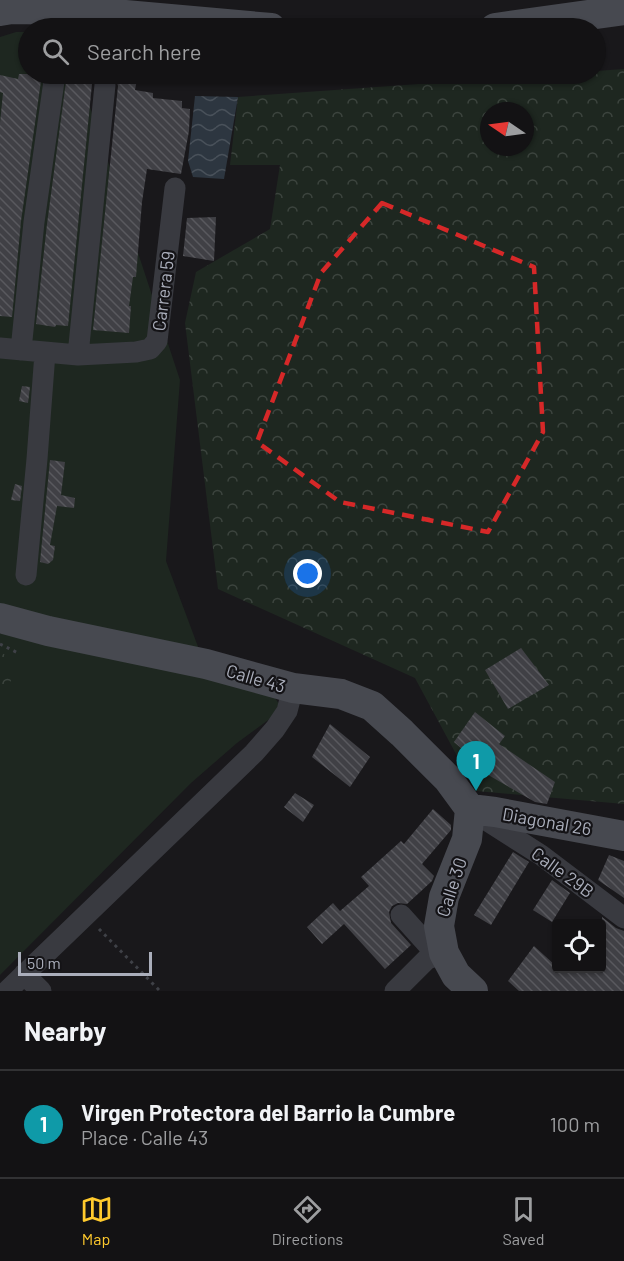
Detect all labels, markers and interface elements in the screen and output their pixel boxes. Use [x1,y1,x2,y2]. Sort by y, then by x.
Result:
search box [18,18,606,84]
icon: search [39,35,72,68]
text: Search here [87,38,201,64]
north arrow [480,102,534,156]
street label: Carrera 59 [147,250,179,332]
your location [293,559,322,588]
street label: Calle 43 [224,659,288,697]
pin: 1 [456,742,496,791]
street label: Diagonal 26 [501,802,593,840]
street label: Calle 29B [527,842,599,902]
street label: Calle 30 [431,855,471,919]
map controls [552,919,606,973]
button: locate [552,919,606,973]
scale bar [18,949,152,976]
text: 50 m [27,953,61,972]
text: Nearby [24,1015,106,1046]
text: Virgen Protectora del Barrio la Cumbre [81,1099,455,1125]
text: 1 [40,1112,47,1136]
text: 100 m [550,1112,600,1136]
text: Place · Calle 43 [81,1125,208,1149]
tab: Map [80,1193,113,1248]
tab: Directions [272,1193,343,1248]
tab: Saved [502,1193,544,1248]

